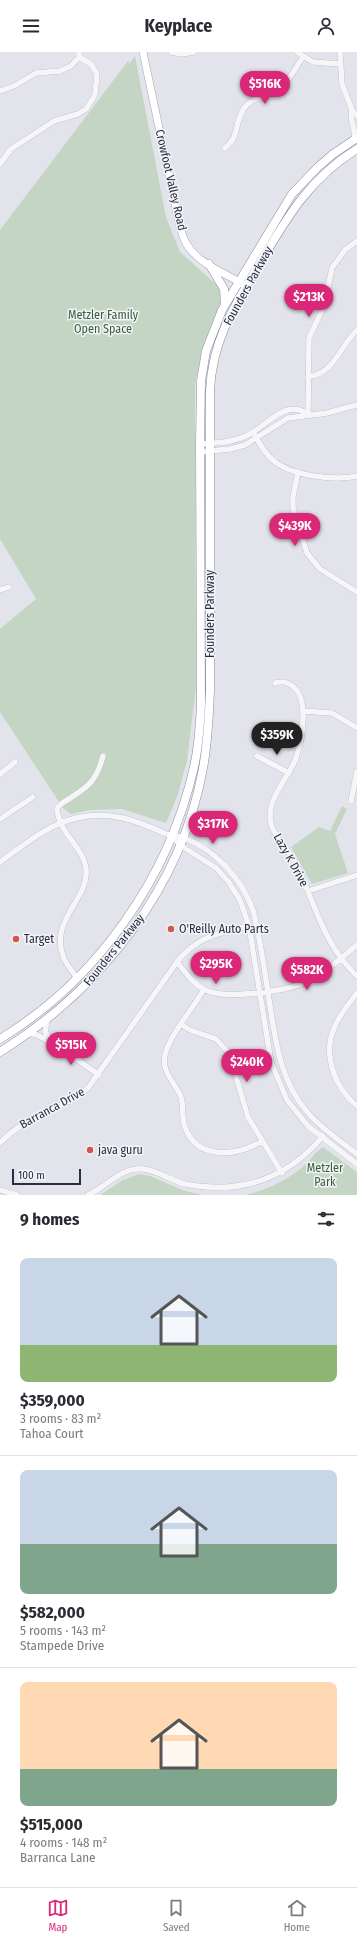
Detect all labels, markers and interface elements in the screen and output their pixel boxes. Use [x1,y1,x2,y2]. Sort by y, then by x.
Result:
icon: menu [20,15,42,37]
text: Keyplace [145,15,212,37]
icon: person [315,15,337,37]
pin: $516K [237,71,293,105]
text: $516K [249,76,281,91]
street label: Crowfoot Valley Road [153,128,189,232]
street label: Founders Parkway [221,244,276,328]
pin: $213K [281,284,337,318]
text: $213K [293,289,325,304]
park label: Metzler Family Open Space [68,308,139,336]
pin: $439K [267,513,323,547]
text: $439K [278,518,312,533]
street label: Founders Parkway [203,569,217,658]
pin: $359K [249,722,305,756]
text: $359K [260,727,294,742]
pin: $317K [185,811,241,845]
text: $317K [198,816,228,831]
street label: Lazy K Drive [271,831,311,889]
street label: Founders Parkway [81,911,148,989]
place label: O'Reilly Auto Parts [179,922,269,936]
marker: O'Reilly Auto Parts [166,924,176,934]
place label: Target [24,932,54,946]
marker: Target [11,934,21,944]
pin: $295K [188,951,244,985]
text: $295K [200,956,232,971]
pin: $582K [279,957,335,991]
text: $582K [290,962,324,977]
pin: $515K [43,1032,99,1066]
text: $515K [55,1037,87,1052]
pin: $240K [219,1049,275,1083]
text: $240K [230,1054,264,1069]
street label: Barranca Drive [17,1084,87,1132]
place label: java guru [97,1143,143,1157]
marker: java guru [85,1145,95,1155]
park label: Metzler Park [307,1161,344,1189]
scale bar [12,1167,81,1186]
text: 100 m [18,1169,45,1182]
icon: filters [315,1208,337,1230]
text: 9 homes [20,1209,79,1230]
icon: home [143,1284,215,1356]
text: $359,000 [20,1390,85,1411]
text: 3 rooms · 83 m² [20,1411,101,1426]
text: Tahoa Court [20,1426,84,1441]
icon: home [143,1496,215,1568]
text: $582,000 [20,1602,85,1623]
text: 5 rooms · 143 m² [20,1623,106,1638]
text: Stampede Drive [20,1638,104,1653]
icon: home [143,1708,215,1780]
text: $515,000 [20,1814,83,1835]
text: 4 rooms · 148 m² [20,1835,107,1850]
text: Barranca Lane [20,1850,96,1865]
tab: Map [47,1897,69,1934]
tab: Saved [163,1897,190,1934]
tab: Home [284,1897,310,1934]

